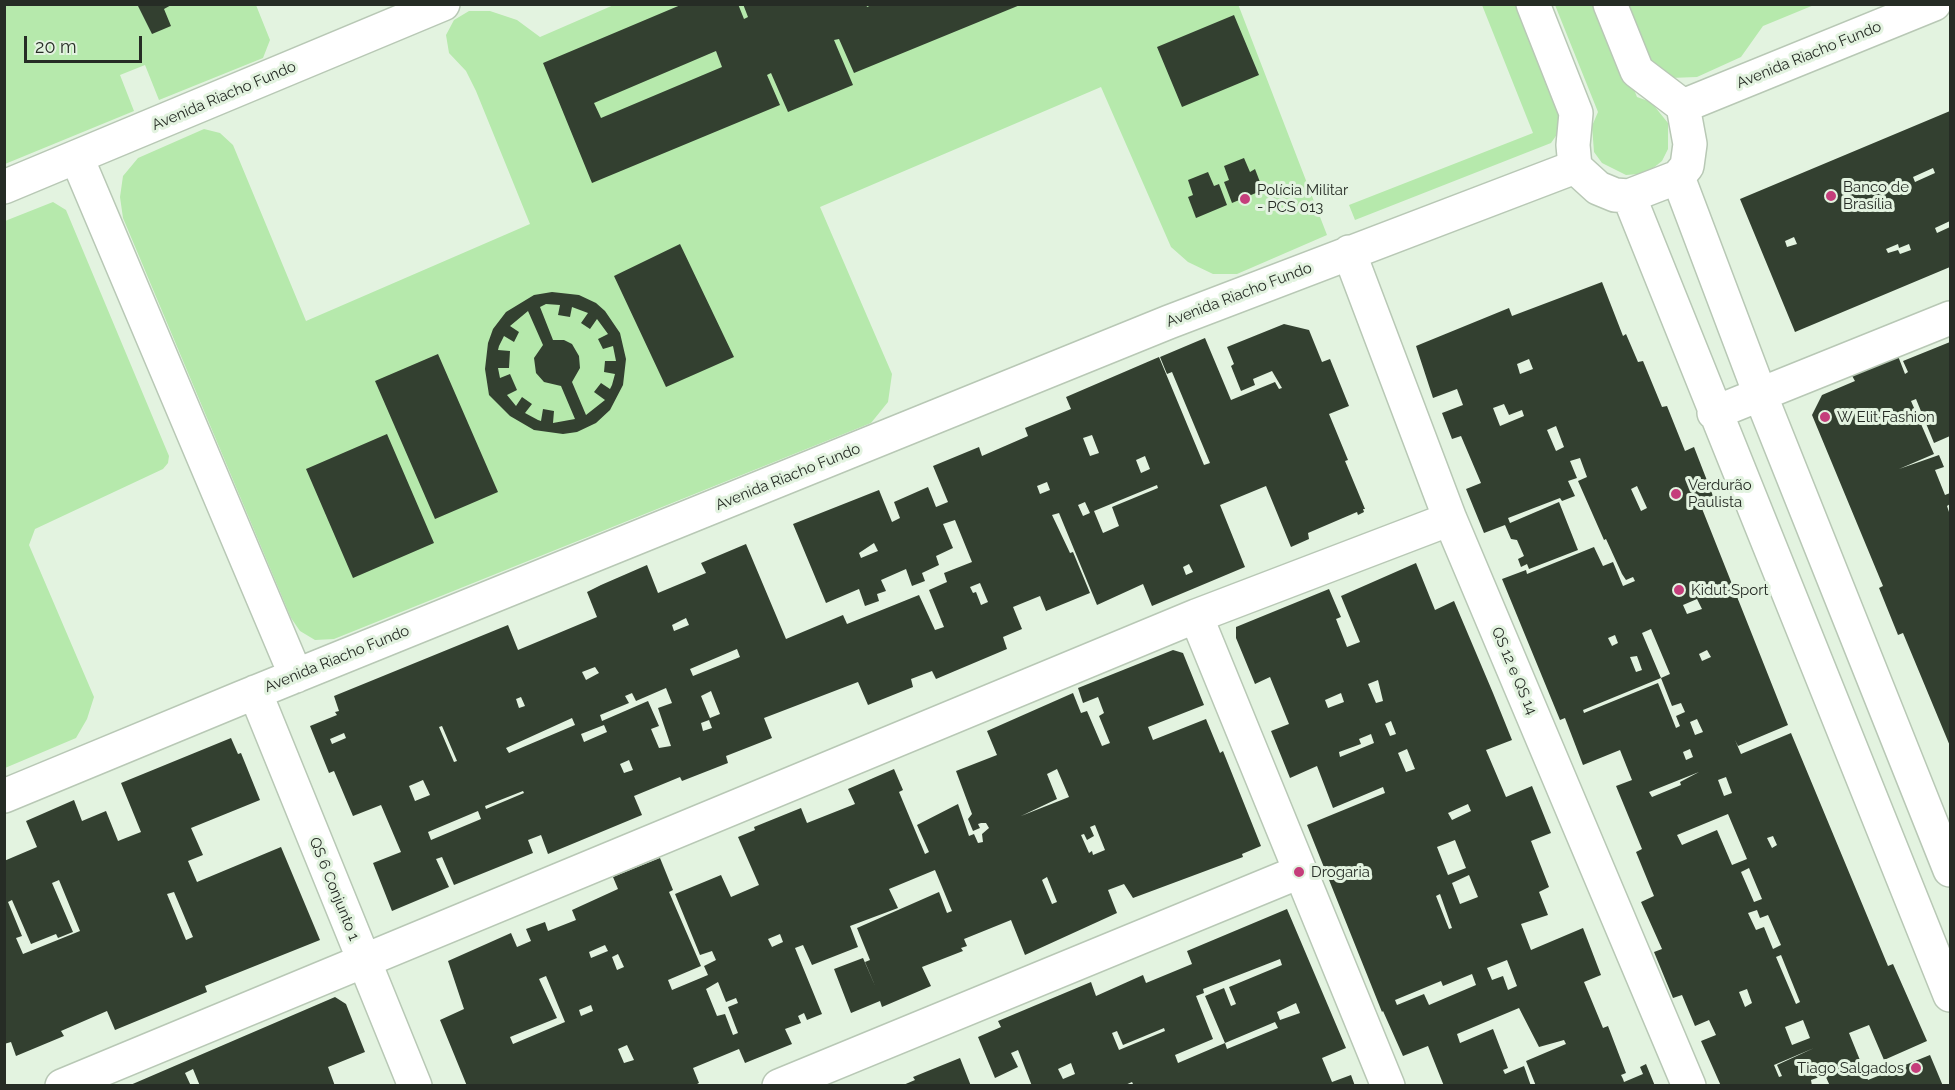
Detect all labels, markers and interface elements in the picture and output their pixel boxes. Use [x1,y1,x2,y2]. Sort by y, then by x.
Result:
street label: Avenida Riacho Fundo [1734,18,1884,92]
scale bar [27,24,146,62]
text: 20 m [35,36,77,57]
street label: Avenida Riacho Fundo [149,57,299,135]
place label: Banco de Brasília [1843,178,1909,213]
place label: Polícia Militar - PCS 013 [1257,181,1348,216]
marker: Banco de Brasília [1824,189,1838,203]
marker: Polícia Militar - PCS 013 [1238,192,1252,206]
street label: Avenida Riacho Fundo [1164,259,1314,331]
place label: W Elit Fashion [1837,408,1935,426]
marker: W Elit Fashion [1818,410,1832,424]
street label: Avenida Riacho Fundo [713,440,863,514]
place label: Verdurão Paulista [1688,476,1752,511]
marker: Verdurão Paulista [1669,487,1683,501]
place label: Kidut Sport [1691,581,1769,599]
marker: Kidut Sport [1672,583,1686,597]
street label: Avenida Riacho Fundo [262,622,412,696]
street label: QS 12 e QS 14 [1487,624,1541,718]
street label: QS 6 Conjunto 1 [305,835,363,943]
place label: Drogaria [1311,863,1370,881]
marker: Drogaria [1292,865,1306,879]
place label: Tiago Salgados [1797,1059,1904,1077]
marker: Tiago Salgados [1909,1061,1923,1075]

